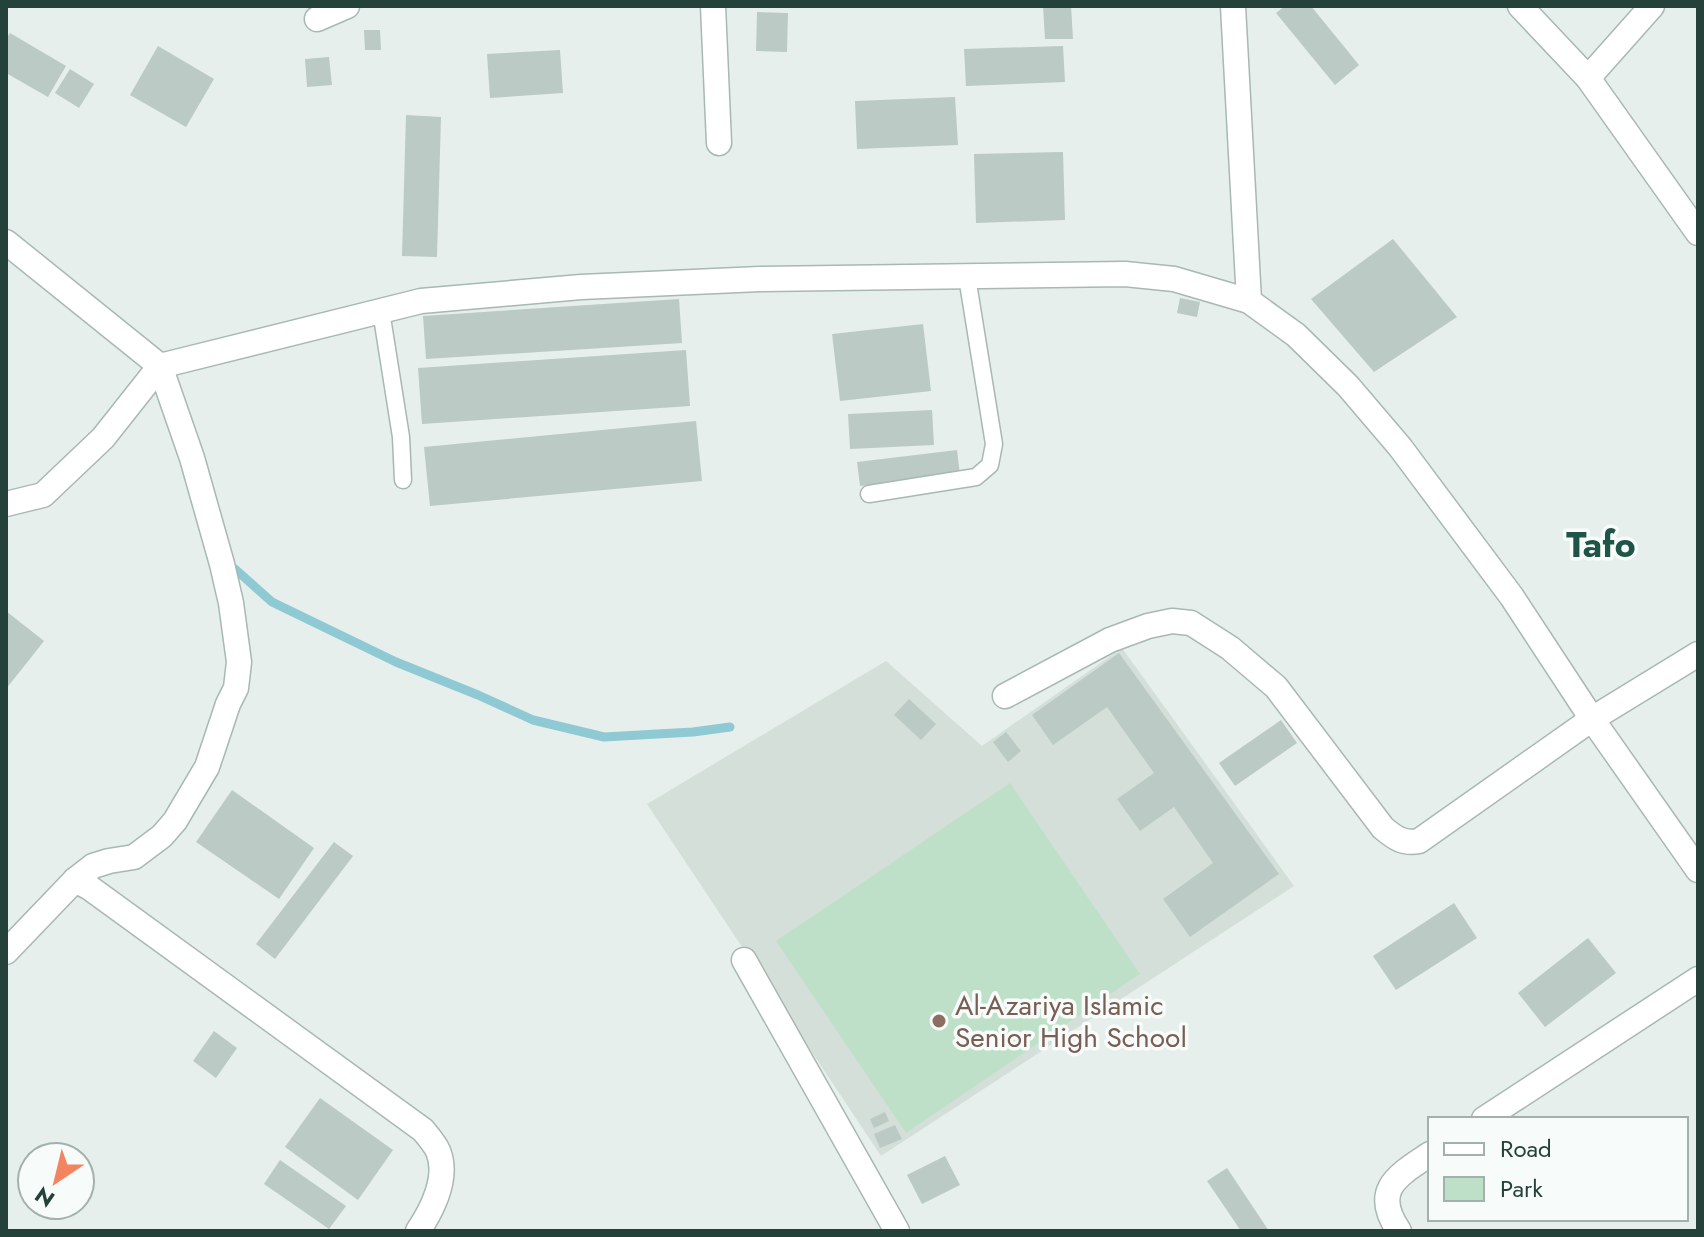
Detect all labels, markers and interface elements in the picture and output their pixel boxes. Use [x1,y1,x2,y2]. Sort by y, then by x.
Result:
district label: Tafo [1566,518,1636,570]
place label: Al-Azariya Islamic Senior High School [955,985,1187,1058]
marker: Al-Azariya Islamic Senior High School [930,1012,948,1030]
legend [1428,1117,1688,1221]
text: Road [1500,1131,1552,1166]
north arrow [16,1141,96,1221]
text: Park [1500,1171,1543,1206]
text: N [28,1179,61,1215]

